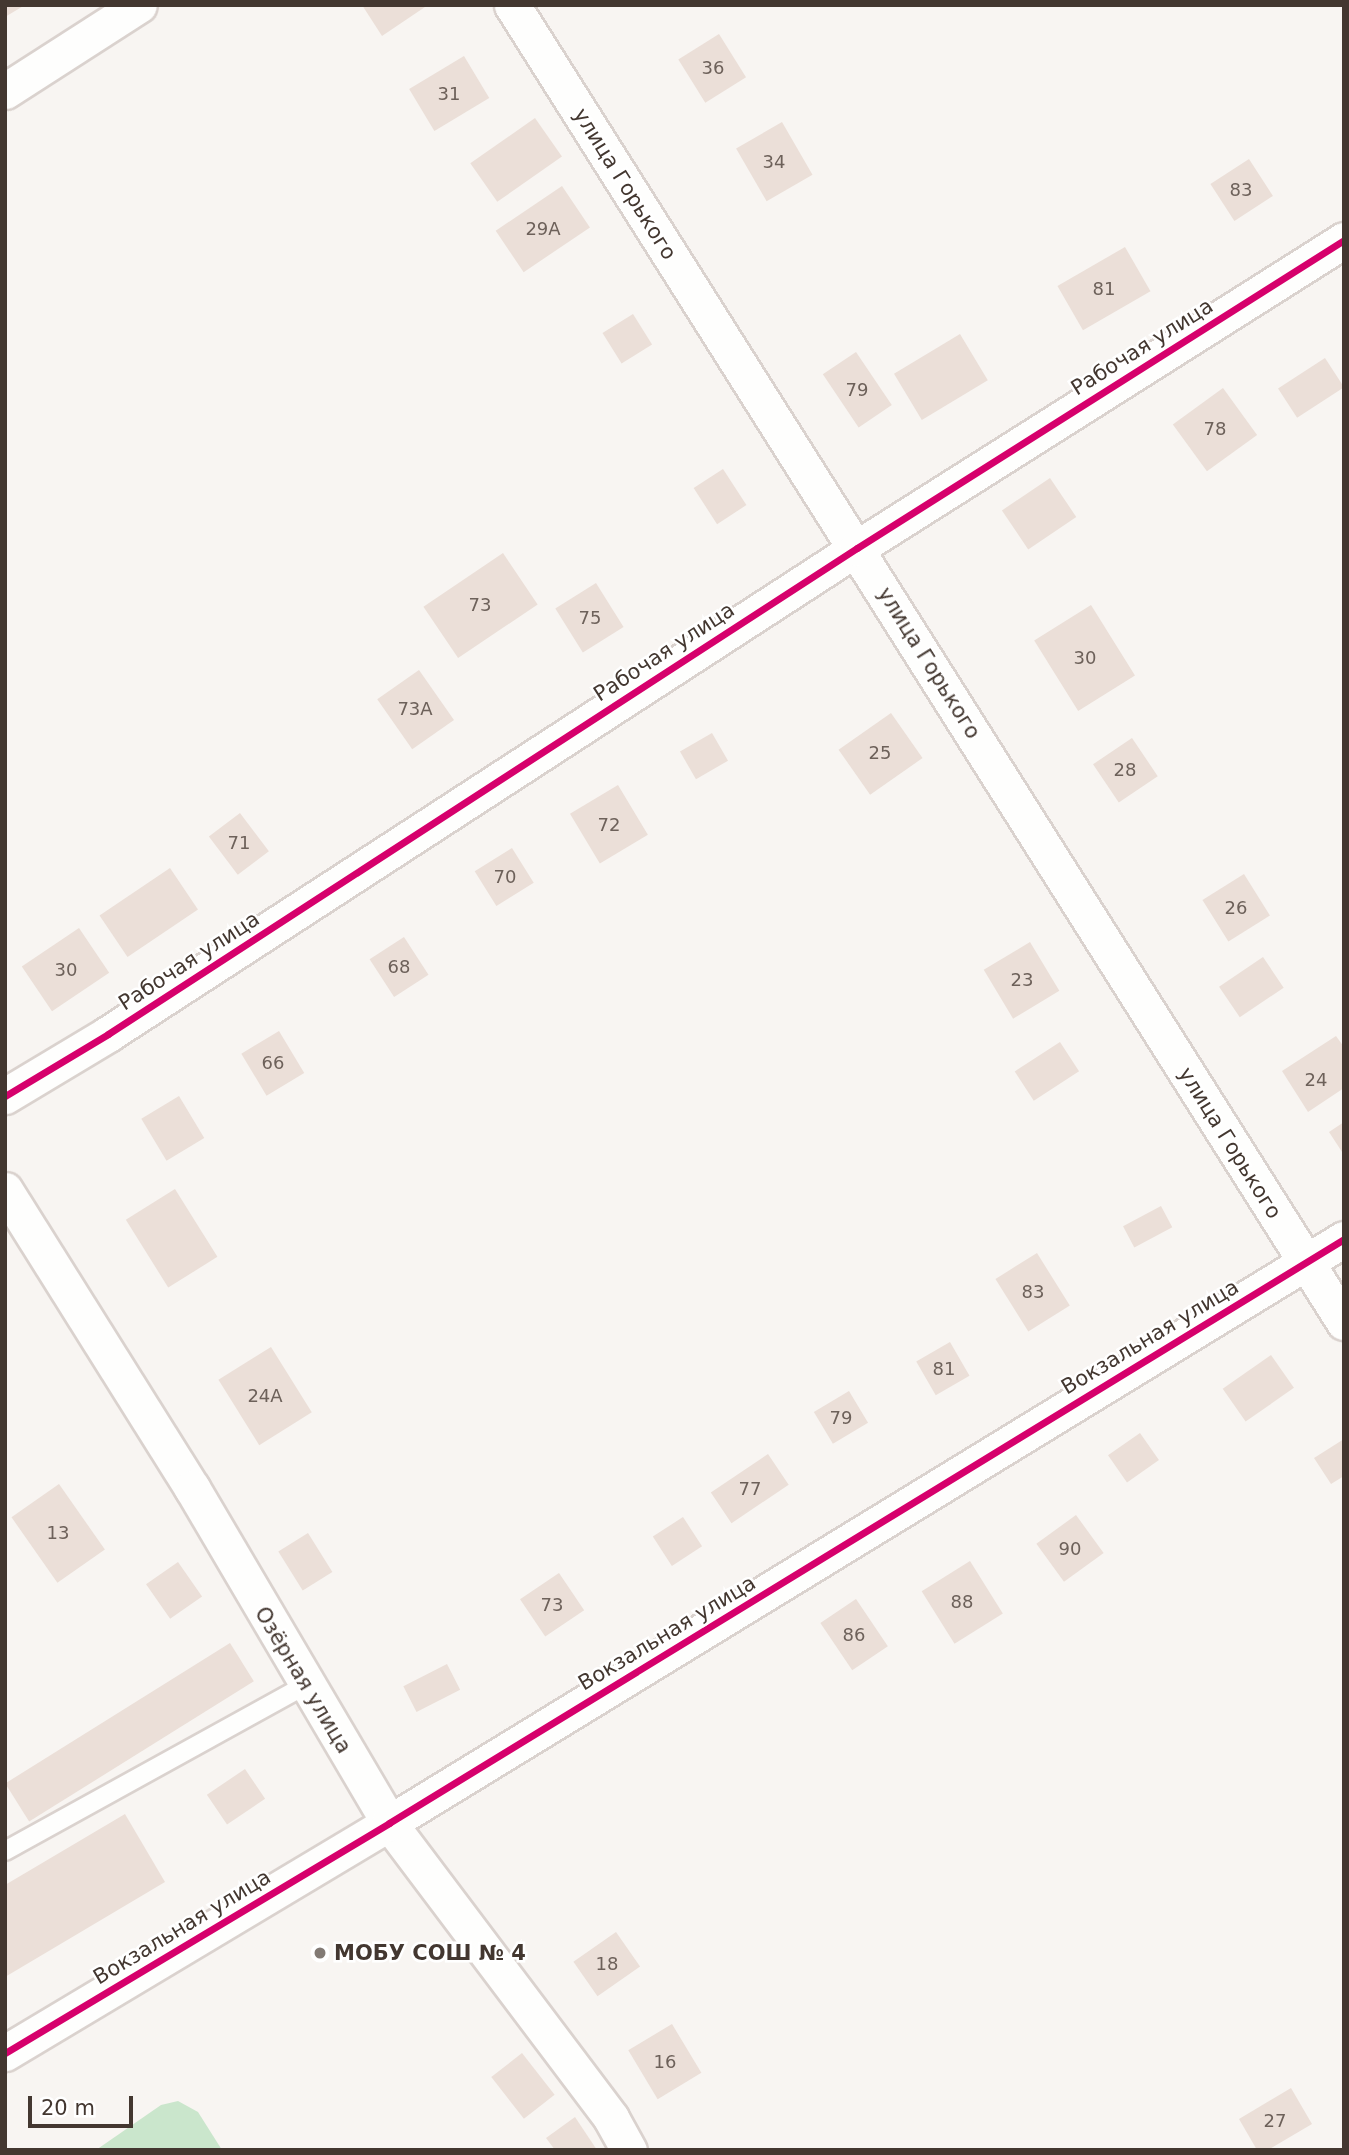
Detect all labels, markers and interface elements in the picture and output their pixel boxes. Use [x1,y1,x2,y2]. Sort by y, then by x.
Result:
house number: 36 [702,57,724,79]
house number: 31 [438,83,460,105]
street label: улица Горького [568,103,682,265]
house number: 34 [763,151,785,173]
house number: 83 [1230,179,1252,201]
house number: 29А [525,218,561,240]
house number: 81 [1093,278,1115,300]
street label: Рабочая улица [1066,293,1218,401]
house number: 79 [846,379,868,401]
house number: 78 [1204,418,1226,440]
street label: улица Горького [872,582,986,744]
house number: 73 [469,594,491,616]
street label: Рабочая улица [589,597,739,707]
house number: 75 [579,607,601,629]
house number: 30 [1074,647,1096,669]
house number: 73А [397,698,433,720]
house number: 25 [869,742,891,764]
house number: 28 [1114,759,1136,781]
house number: 72 [598,814,620,836]
house number: 71 [228,832,250,854]
house number: 70 [494,866,516,888]
house number: 26 [1225,897,1247,919]
street label: Рабочая улица [114,906,264,1016]
house number: 68 [388,956,410,978]
house number: 30 [55,959,77,981]
house number: 23 [1011,969,1033,991]
house number: 66 [262,1052,284,1074]
street label: улица Горького [1173,1062,1287,1224]
house number: 24 [1305,1069,1327,1091]
street label: Вокзальная улица [1057,1274,1243,1400]
house number: 83 [1022,1281,1044,1303]
house number: 81 [933,1358,955,1380]
house number: 24А [247,1385,283,1407]
house number: 79 [830,1407,852,1429]
house number: 77 [739,1478,761,1500]
house number: 13 [47,1522,69,1544]
house number: 90 [1059,1538,1081,1560]
street label: Вокзальная улица [574,1570,760,1696]
house number: 88 [951,1591,973,1613]
house number: 73 [541,1594,563,1616]
street label: Озёрная улица [249,1602,357,1758]
house number: 86 [843,1624,865,1646]
street label: Вокзальная улица [89,1864,275,1990]
place label: МОБУ СОШ № 4 [334,1940,526,1966]
marker: МОБУ СОШ № 4 [312,1945,328,1961]
house number: 18 [596,1953,618,1975]
house number: 16 [654,2051,676,2073]
scale bar [32,2082,136,2126]
text: 20 m [41,2096,95,2120]
house number: 27 [1264,2110,1286,2132]

